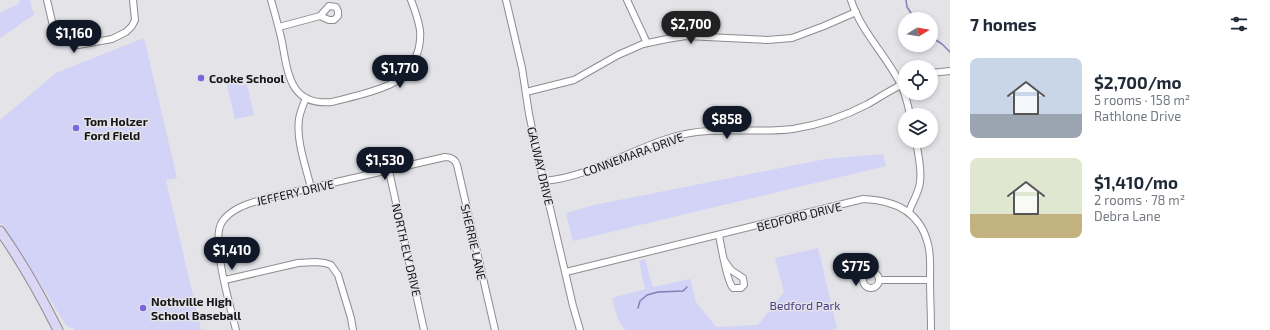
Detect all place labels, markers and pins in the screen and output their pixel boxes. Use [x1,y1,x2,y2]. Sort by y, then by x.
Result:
pin: $2,700 [658,11,724,45]
pin: $1,160 [41,20,107,54]
pin: $1,770 [367,55,433,89]
place label: Cooke School [209,71,285,85]
marker: Cooke School [196,73,206,83]
pin: $858 [703,106,751,140]
place label: Tom Holzer Ford Field [84,114,148,142]
marker: Tom Holzer Ford Field [71,123,81,133]
pin: $1,530 [352,147,418,181]
pin: $1,410 [199,237,265,271]
pin: $775 [832,253,880,287]
place label: Nothville High School Baseball [151,294,241,322]
marker: Nothville High School Baseball [138,303,148,313]

